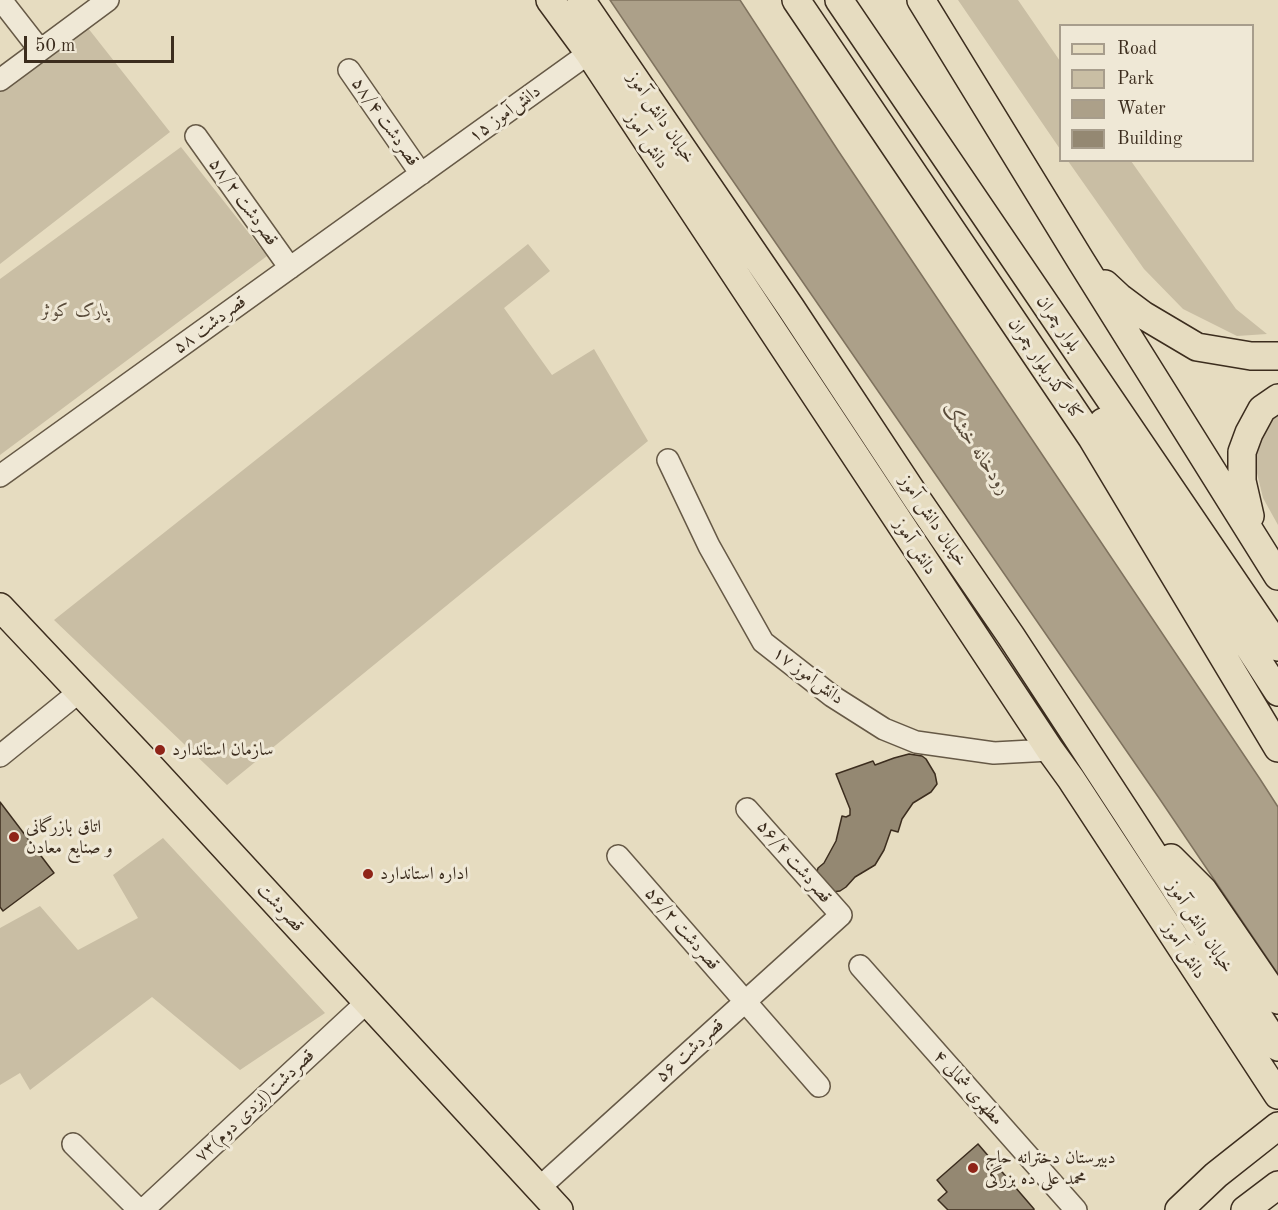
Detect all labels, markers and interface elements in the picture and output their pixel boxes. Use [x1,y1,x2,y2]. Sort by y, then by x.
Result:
scale bar [27,24,177,62]
legend [1059,24,1254,162]
text: 50 m [35,37,75,55]
text: Road [1117,40,1157,58]
street label: خیابان دانش آموز [622,68,700,168]
text: Park [1117,70,1154,88]
street label: ۵۸/۴ قصردشت [347,73,423,171]
street label: دانش‌آموز ۱۵ [465,81,545,147]
text: Water [1117,100,1166,118]
street label: دانش آموز [621,109,673,173]
text: Building [1117,130,1182,148]
street label: ۵۸/۲ قصردشت [204,154,282,250]
street label: قصردشت ۵۸ [169,291,251,359]
street label: بلوار چمران [1031,292,1085,356]
park label: پارک کوثر [41,300,109,322]
street label: کنار گذربلوار چمران [1003,314,1087,424]
water label: رودخانه خشک [936,398,1016,500]
street label: خیابان دانش آموز [894,471,972,571]
street label: دانش آموز [889,515,941,579]
street label: دانش‌آموز ۱۷ [768,642,848,710]
place label: سازمان استاندارد [172,739,274,761]
marker: سازمان استاندارد [153,743,167,757]
place label: اتاق بازرگانی و صنایع معادن [26,816,113,858]
street label: ۵۶/۴ قصردشت [752,816,836,908]
marker: اتاق بازرگانی و صنایع معادن [7,830,21,844]
place label: اداره استاندارد [380,863,468,885]
marker: اداره استاندارد [361,867,375,881]
street label: خیابان دانش آموز [1162,877,1238,977]
street label: قصردشت [252,879,308,937]
street label: ۵۶/۲ قصردشت [640,883,724,975]
street label: دانش آموز [1158,919,1210,983]
street label: ۵۶ قصردشت [651,1015,729,1087]
street label: ۷۳قصردشت(ایزدی دوم) [191,1045,319,1167]
street label: ۴ مطهری شمالی [928,1046,1008,1130]
place label: دبیرستان دخترانه حاج محمد علی ده بزرگی [985,1147,1115,1190]
marker: دبیرستان دخترانه حاج محمد علی ده بزرگی [966,1161,980,1175]

